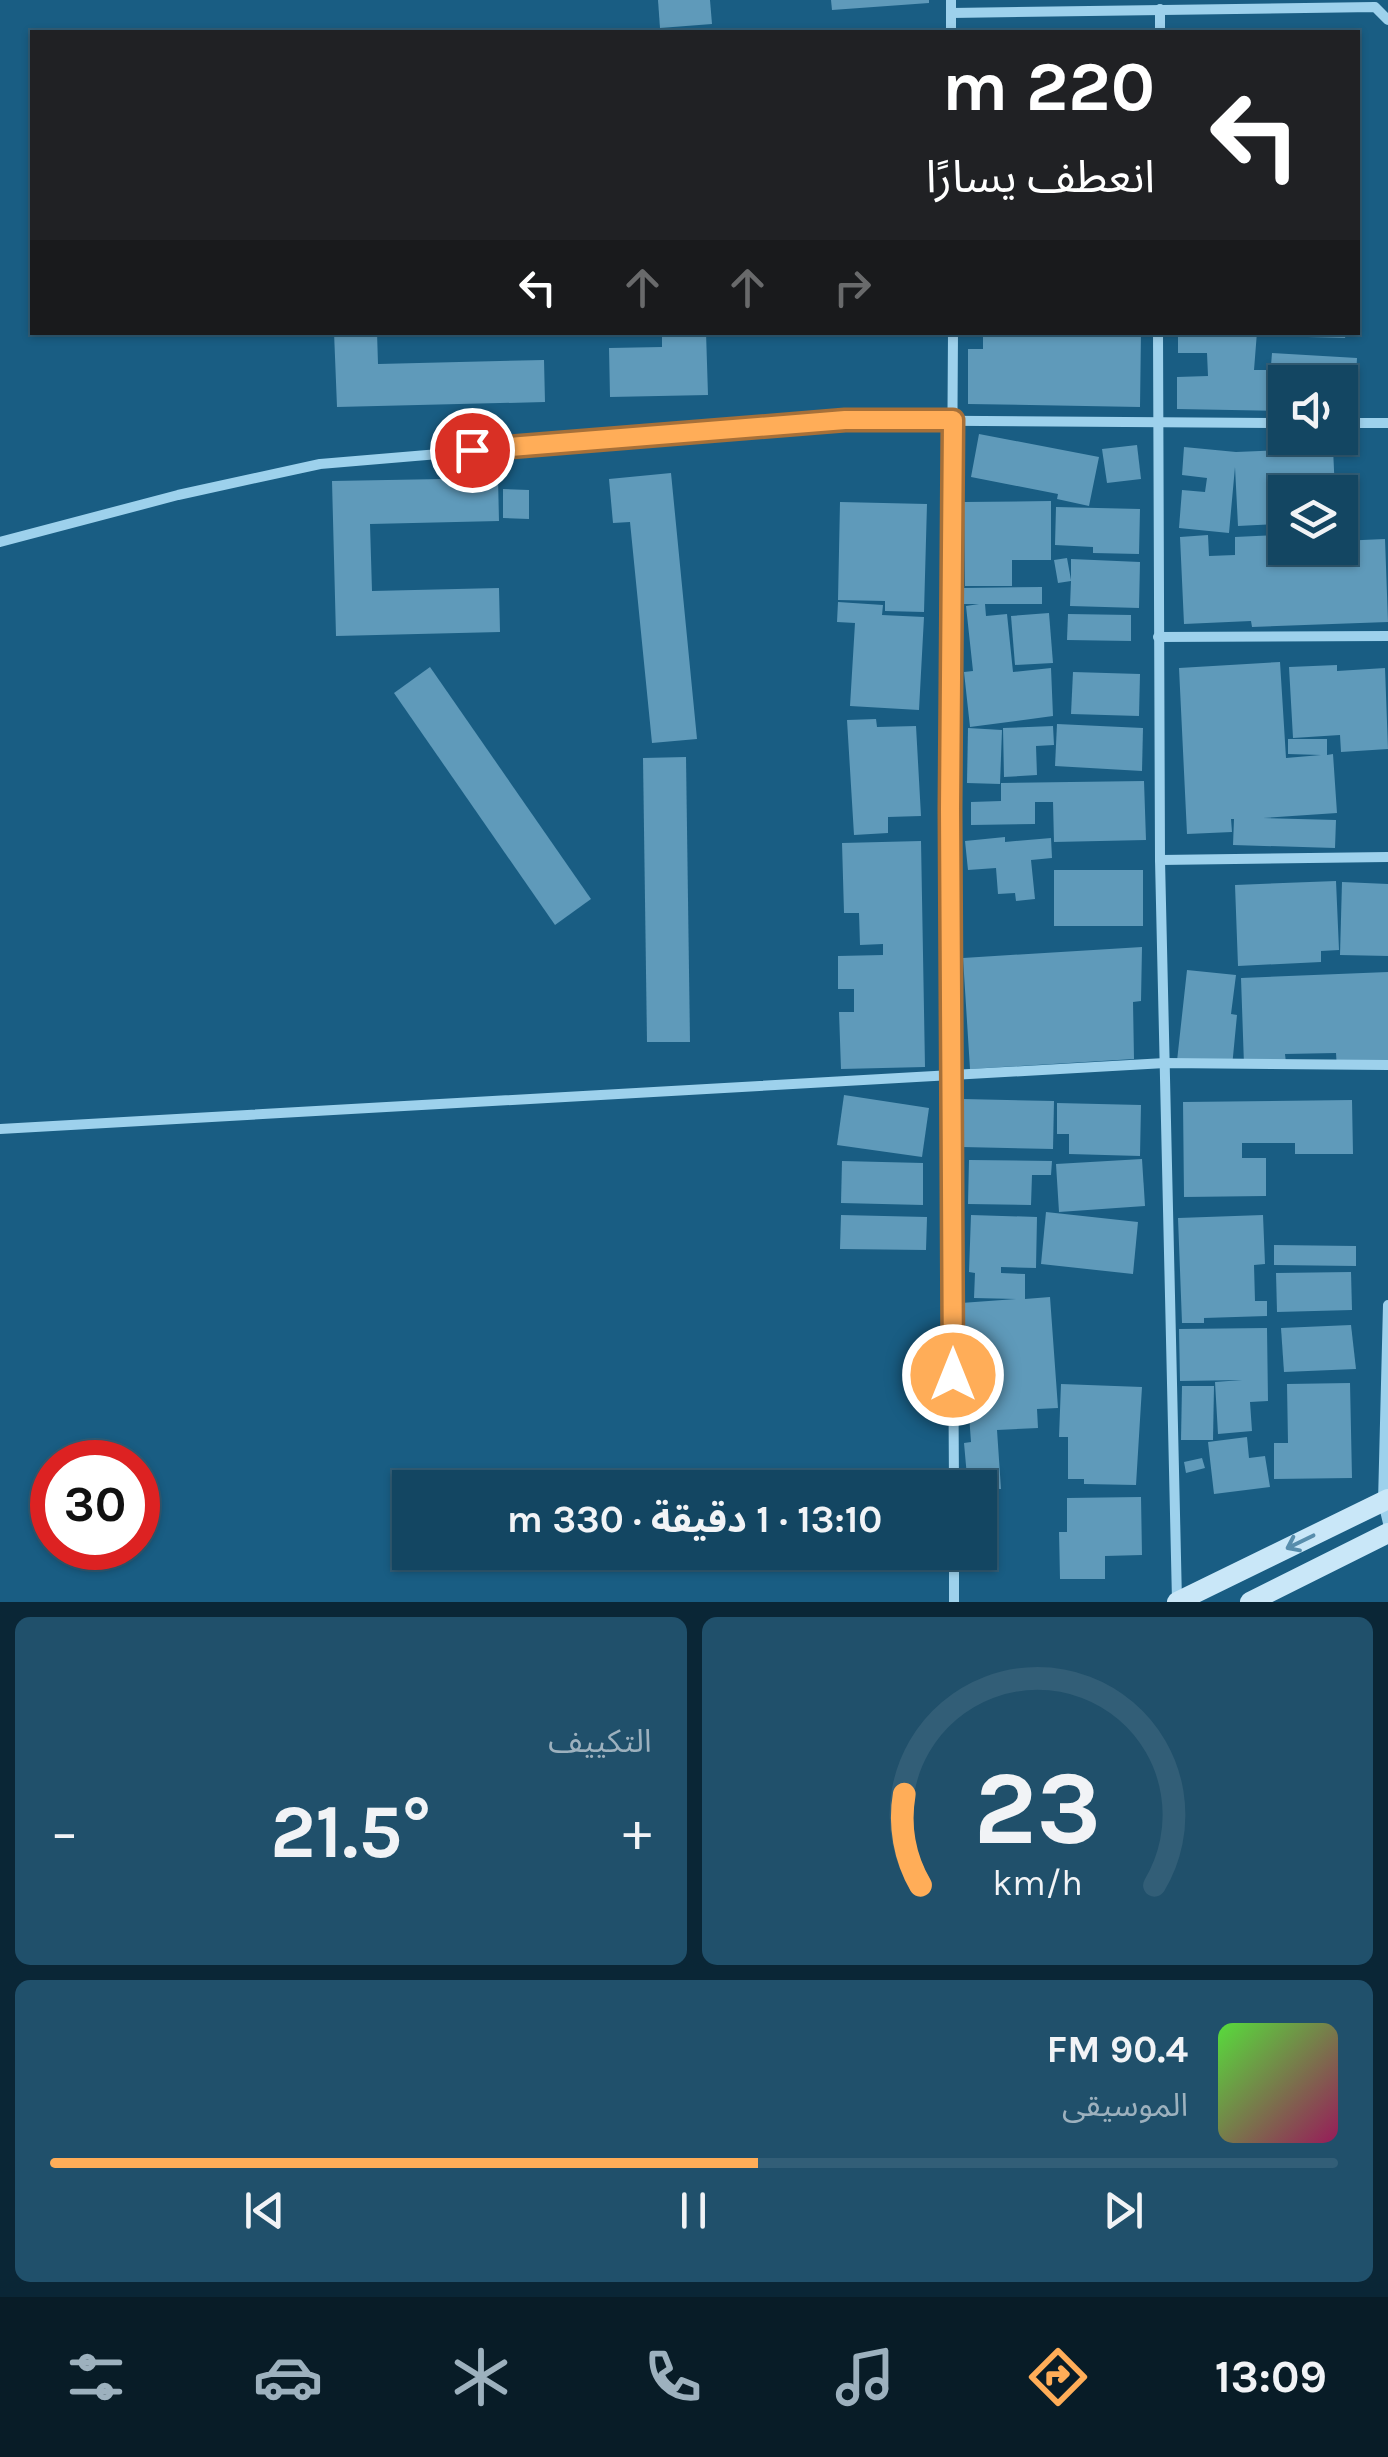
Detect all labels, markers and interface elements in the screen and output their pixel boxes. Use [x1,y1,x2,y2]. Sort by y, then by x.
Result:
text: 220 m [942,46,1155,128]
icon: left [1190,70,1320,200]
text: انعطف يسارًا [926,151,1155,203]
icon: left [510,260,565,315]
icon: ahead [615,260,670,315]
icon: ahead [720,260,775,315]
icon: right [825,260,880,315]
map controls [1268,365,1358,565]
button: sound [1268,365,1358,455]
pin [430,408,515,493]
icon: arrive [445,423,500,478]
button: layers [1268,475,1358,565]
position arrow [901,1323,1005,1427]
speed limit sign: 30 [30,1440,160,1570]
text: 13:10 · 1 دقيقة · 330 m [507,1497,882,1542]
one-way arrow [1286,1533,1316,1552]
text: التكييف [548,1723,652,1760]
text: 23 [973,1748,1101,1869]
text: 21.5° [270,1788,431,1876]
text: − [50,1800,79,1864]
text: + [623,1800,652,1864]
text: km/h [992,1862,1083,1904]
text: 90.4 FM [1046,2027,1188,2072]
text: الموسيقى [1062,2087,1188,2124]
icon: previous [237,2183,292,2238]
icon: pause [666,2183,721,2238]
icon: next [1096,2183,1151,2238]
icon: filters [61,2342,131,2412]
icon: car [253,2342,323,2412]
icon: climate [446,2342,516,2412]
icon: phone [638,2342,708,2412]
icon: music [830,2342,900,2412]
icon: directions [1023,2342,1093,2412]
text: 13:09 [1215,2351,1327,2403]

